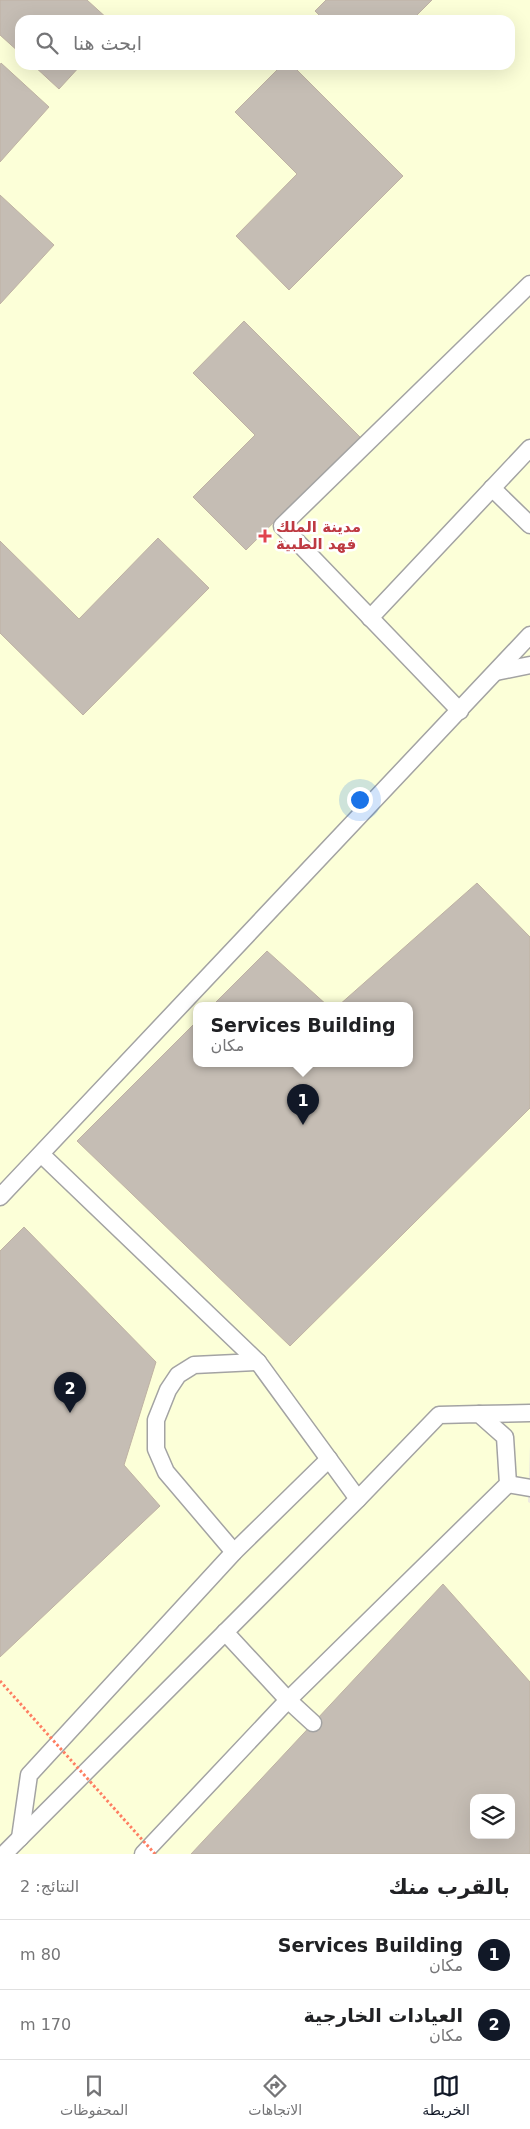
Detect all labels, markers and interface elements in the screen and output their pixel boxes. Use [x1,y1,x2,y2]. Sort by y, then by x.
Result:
search box [15,15,515,70]
icon: search [33,29,61,57]
text: ابحث هنا [73,32,142,54]
place label: مدينة الملك فهد الطبية [276,518,361,553]
marker: مدينة الملك فهد الطبية [258,529,272,543]
your location [347,787,373,813]
popup [193,1002,413,1067]
text: Services Building [210,1014,396,1036]
text: مكان [210,1036,244,1055]
pin: 1 [287,1084,319,1125]
pin: 2 [54,1372,86,1413]
map controls [470,1794,515,1839]
button: layers [470,1794,515,1839]
text: بالقرب منك [389,1875,510,1899]
text: النتائج: 2 [20,1877,79,1896]
text: Services Building [278,1934,463,1956]
text: 80 m [20,1945,61,1964]
text: 1 [488,1945,500,1964]
text: مكان [429,1956,463,1975]
text: العيادات الخارجية [303,2004,463,2026]
text: 170 m [20,2015,71,2034]
text: 2 [488,2015,500,2034]
text: مكان [429,2026,463,2045]
tab: المحفوظات [60,2072,128,2118]
tab: الاتجاهات [248,2072,302,2118]
tab: الخريطة [422,2072,470,2118]

